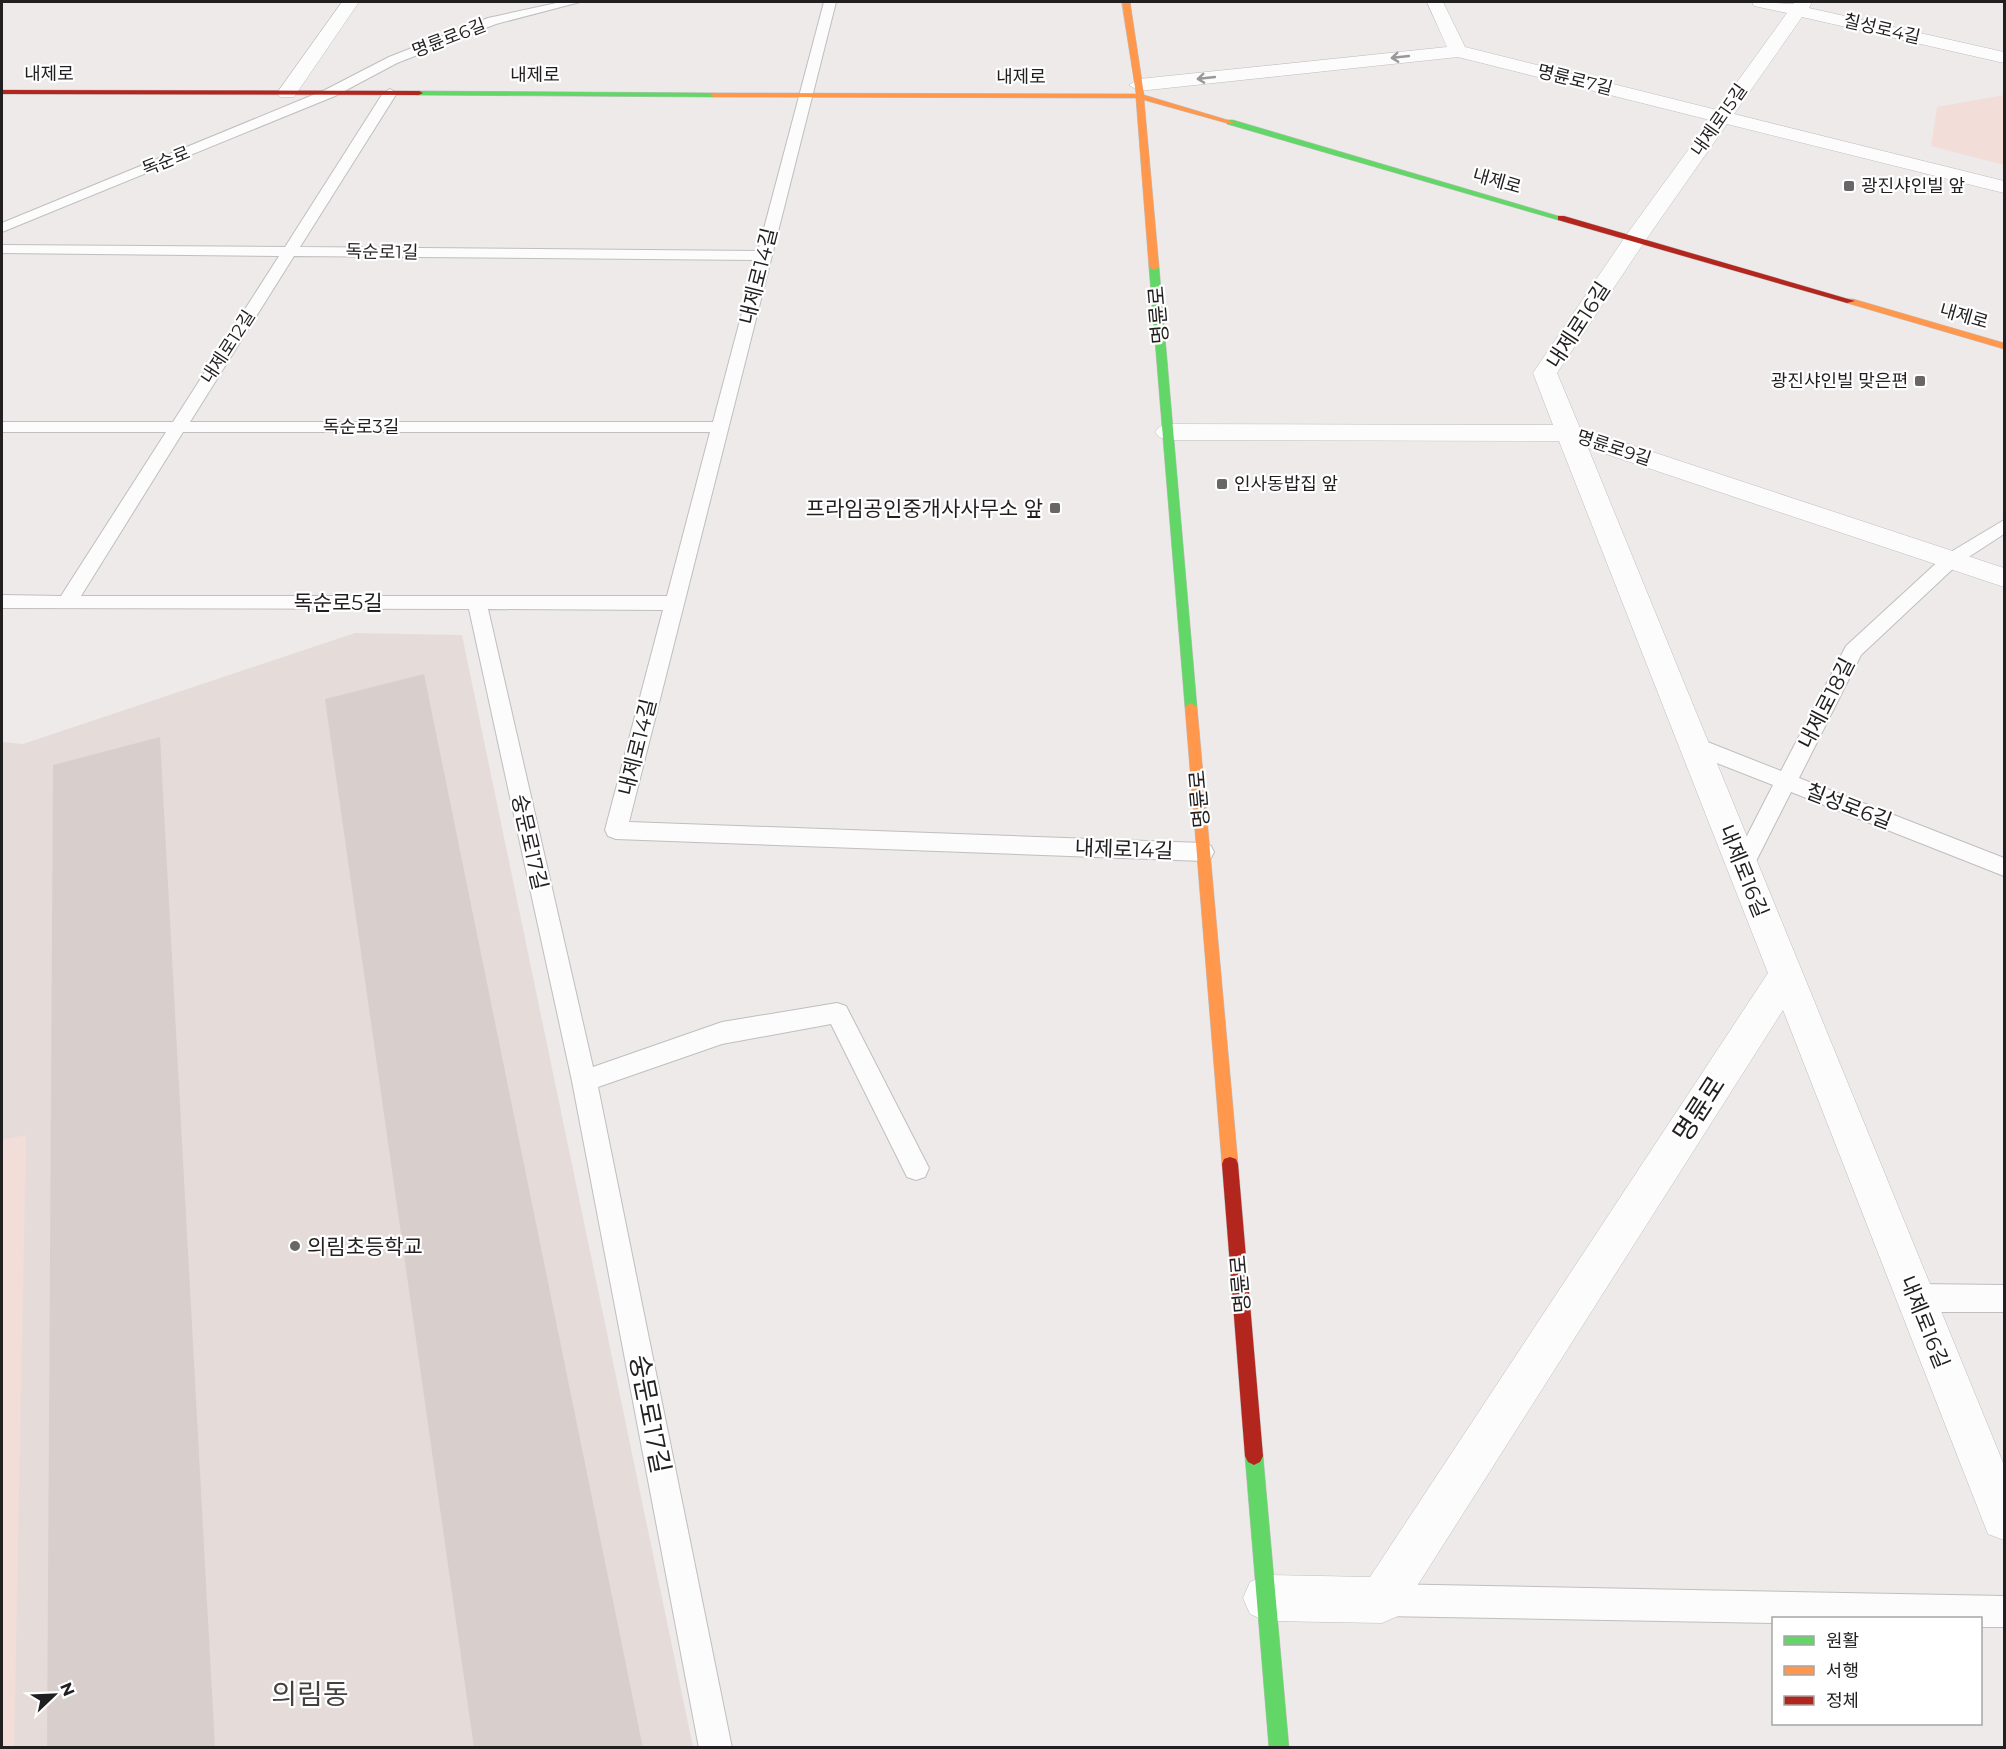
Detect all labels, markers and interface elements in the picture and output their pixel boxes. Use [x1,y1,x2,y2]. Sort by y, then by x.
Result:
street label: 칠성로4길 [1841,9,1923,49]
street label: 명륜로6길 [409,14,489,62]
one-way arrow [1390,52,1410,63]
street label: 명륜로7길 [1535,60,1615,100]
street label: 내제로 [24,63,74,85]
street label: 내제로 [510,64,560,86]
street label: 내제로 [996,66,1046,88]
one-way arrow [1196,73,1216,84]
street label: 내제로15길 [1686,80,1752,160]
street label: 독순로 [139,141,193,181]
street label: 내제로 [1470,164,1524,198]
place label: 광진샤인빌 앞 [1861,175,1965,197]
marker: 광진샤인빌 앞 [1842,179,1856,193]
street label: 내제로14길 [734,225,782,327]
street label: 독순로1길 [345,240,419,264]
street label: 내제로16길 [1541,277,1615,373]
street label: 명륜로 [1143,285,1173,345]
street label: 내제로 [1937,299,1991,333]
street label: 내제로12길 [196,306,260,388]
place label: 광진샤인빌 맞은편 [1771,370,1908,392]
marker: 광진샤인빌 맞은편 [1913,374,1927,388]
street label: 독순로3길 [323,416,399,438]
street label: 명륜로9길 [1574,426,1654,470]
place label: 인사동밥집 앞 [1234,473,1338,495]
marker: 인사동밥집 앞 [1215,477,1229,491]
place label: 프라임공인중개사사무소 앞 [806,496,1043,521]
marker: 프라임공인중개사사무소 앞 [1048,501,1062,515]
street label: 독순로5길 [293,590,383,615]
street label: 내제로18길 [1793,654,1859,752]
street label: 내제로14길 [613,696,661,798]
street label: 명륜로 [1184,769,1214,829]
street label: 칠성로6길 [1802,778,1896,834]
street label: 숭문로17길 [507,792,553,892]
street label: 내제로16길 [1714,821,1774,921]
street label: 내제로14길 [1074,835,1174,863]
street label: 명륜로 [1666,1070,1732,1148]
place label: 의림초등학교 [307,1234,423,1259]
marker: 의림초등학교 [288,1239,302,1253]
street label: 명륜로 [1225,1254,1255,1314]
street label: 내제로16길 [1895,1272,1955,1372]
street label: 숭문로17길 [623,1352,677,1476]
legend [1772,1617,1982,1725]
text: 원활 [1826,1630,1859,1652]
text: 서행 [1826,1660,1859,1682]
north arrow [24,1665,84,1725]
district label: 의림동 [271,1677,349,1711]
text: N [56,1680,79,1699]
text: 정체 [1826,1690,1859,1712]

